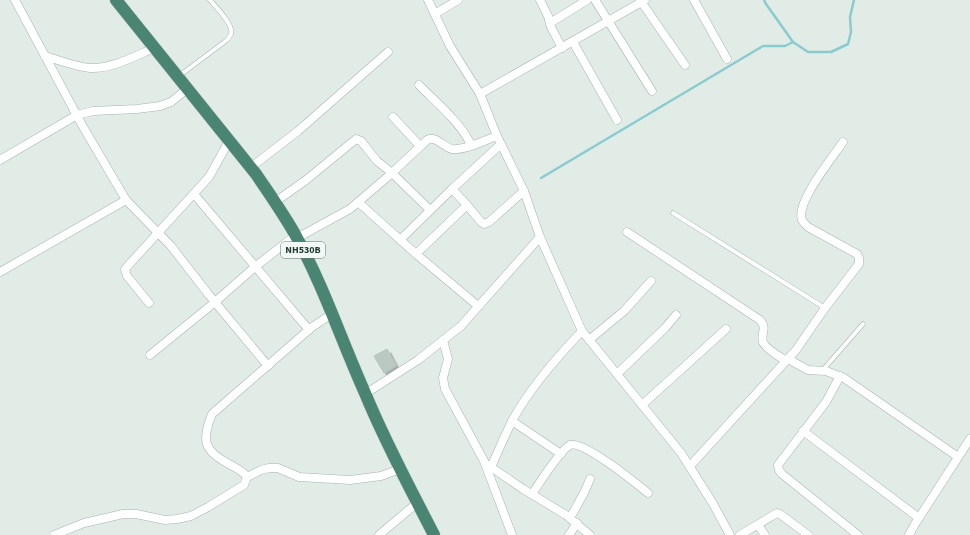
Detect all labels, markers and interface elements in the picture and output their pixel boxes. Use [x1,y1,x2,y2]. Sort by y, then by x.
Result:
road number: NH530B [281,242,325,258]

